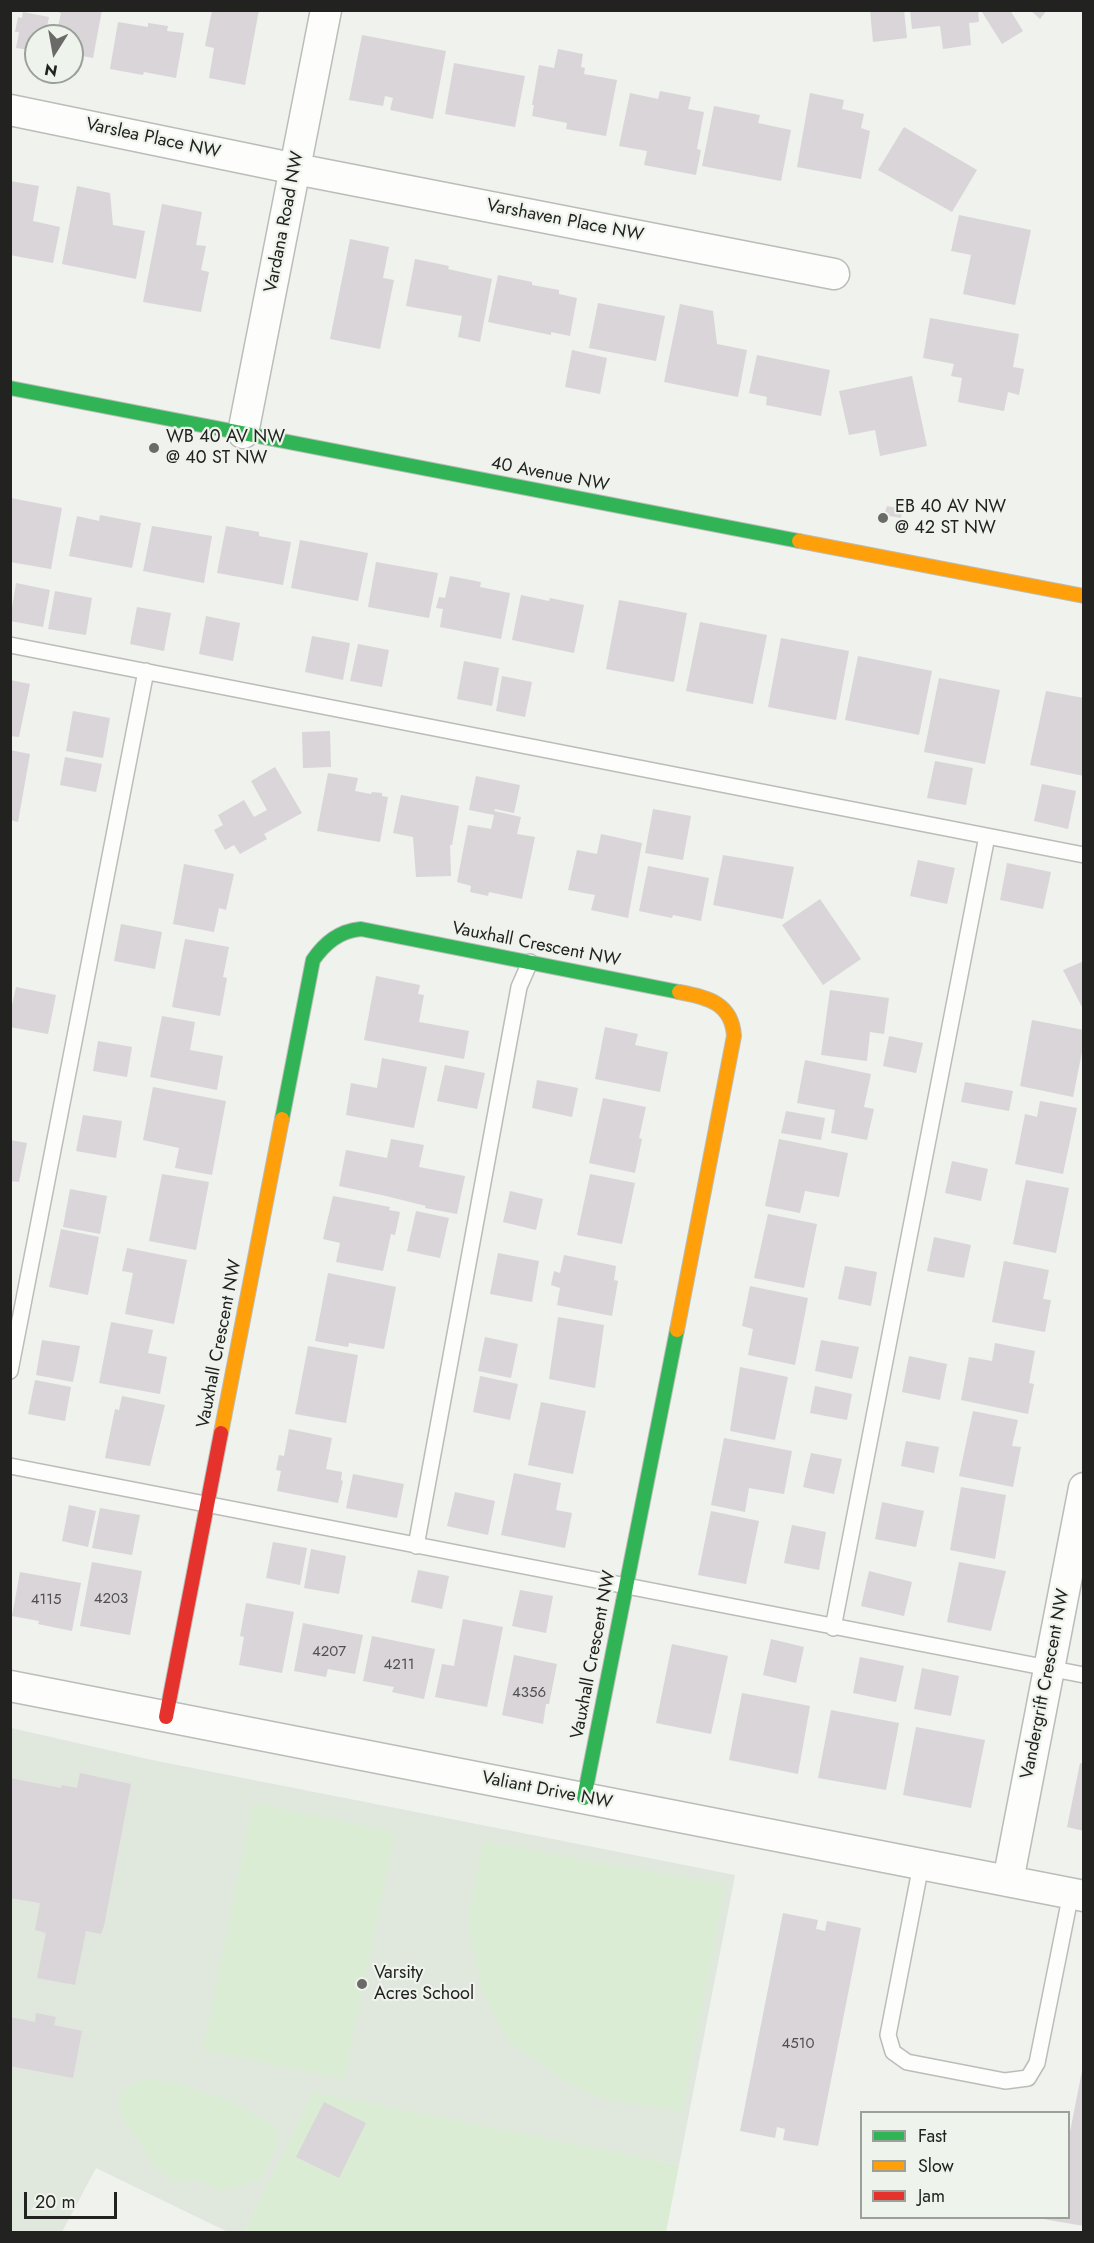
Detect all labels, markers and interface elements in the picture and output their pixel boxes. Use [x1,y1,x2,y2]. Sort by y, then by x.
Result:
north arrow [24,24,84,84]
text: N [42,58,59,83]
street label: Varslea Place NW [84,114,222,164]
street label: Vardana Road NW [261,150,309,294]
street label: Varshaven Place NW [485,195,645,247]
place label: WB 40 AV NW @ 40 ST NW [166,427,285,470]
marker: WB 40 AV NW @ 40 ST NW [147,441,161,455]
street label: 40 Avenue NW [489,453,611,497]
place label: EB 40 AV NW @ 42 ST NW [895,497,1006,540]
marker: EB 40 AV NW @ 42 ST NW [876,511,890,525]
street label: Vauxhall Crescent NW [450,918,622,972]
street label: Vauxhall Crescent NW [193,1258,247,1430]
street label: Vauxhall Crescent NW [567,1569,621,1741]
street label: Vandergrift Crescent NW [1017,1587,1075,1781]
house number: 4203 [94,1590,128,1608]
house number: 4115 [31,1591,61,1609]
house number: 4207 [312,1643,346,1661]
house number: 4211 [384,1656,414,1674]
house number: 4356 [512,1684,546,1702]
street label: Valiant Drive NW [480,1768,614,1814]
place label: Varsity Acres School [374,1963,474,2006]
marker: Varsity Acres School [355,1977,369,1991]
house number: 4510 [782,2035,814,2053]
legend [860,2111,1070,2219]
text: Fast [918,2123,947,2149]
text: Slow [918,2153,954,2179]
scale bar [27,2180,120,2218]
text: Jam [918,2183,945,2209]
text: 20 m [35,2189,75,2215]

